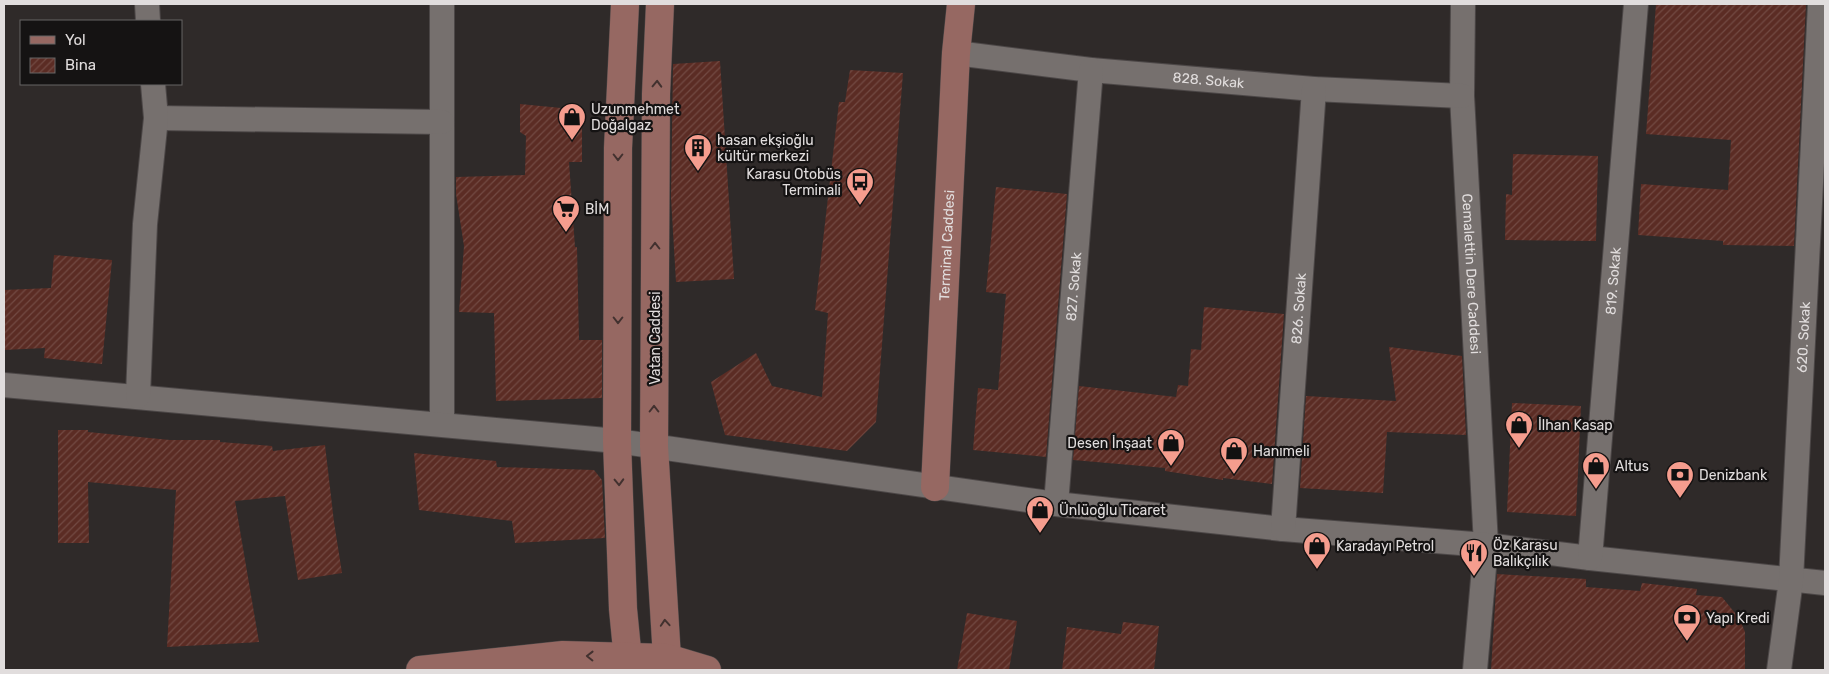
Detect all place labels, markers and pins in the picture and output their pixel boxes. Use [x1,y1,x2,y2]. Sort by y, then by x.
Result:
place label: Uzunmehmet Doğalgaz [591,101,680,134]
shop icon: Uzunmehmet Doğalgaz [557,102,587,141]
place label: hasan ekşioğlu kültür merkezi [717,132,814,165]
building icon: hasan ekşioğlu kültür merkezi [683,133,713,172]
place label: Karasu Otobüs Terminali [746,166,841,199]
bus stop icon: Karasu Otobüs Terminali [845,167,875,206]
supermarket icon: BİM [551,194,581,233]
place label: BİM [585,201,609,218]
shop icon: İlhan Kasap [1504,410,1534,449]
place label: İlhan Kasap [1538,417,1613,434]
shop icon: Desen İnşaat [1156,428,1186,467]
place label: Desen İnşaat [1067,435,1153,452]
shop icon: Hanımeli [1219,436,1249,475]
place label: Hanımeli [1253,443,1310,460]
shop icon: Altus [1581,451,1611,490]
place label: Altus [1615,458,1649,475]
bank icon: Denizbank [1665,460,1695,499]
place label: Denizbank [1699,467,1768,484]
shop icon: Ünlüoğlu Ticaret [1025,495,1055,534]
place label: Ünlüoğlu Ticaret [1059,502,1166,519]
shop icon: Karadayı Petrol [1302,531,1332,570]
place label: Öz Karasu Balıkçılık [1493,537,1558,570]
place label: Karadayı Petrol [1336,538,1434,555]
restaurant icon: Öz Karasu Balıkçılık [1459,538,1489,577]
bank icon: Yapı Kredi [1672,603,1702,642]
place label: Yapı Kredi [1706,610,1770,627]

